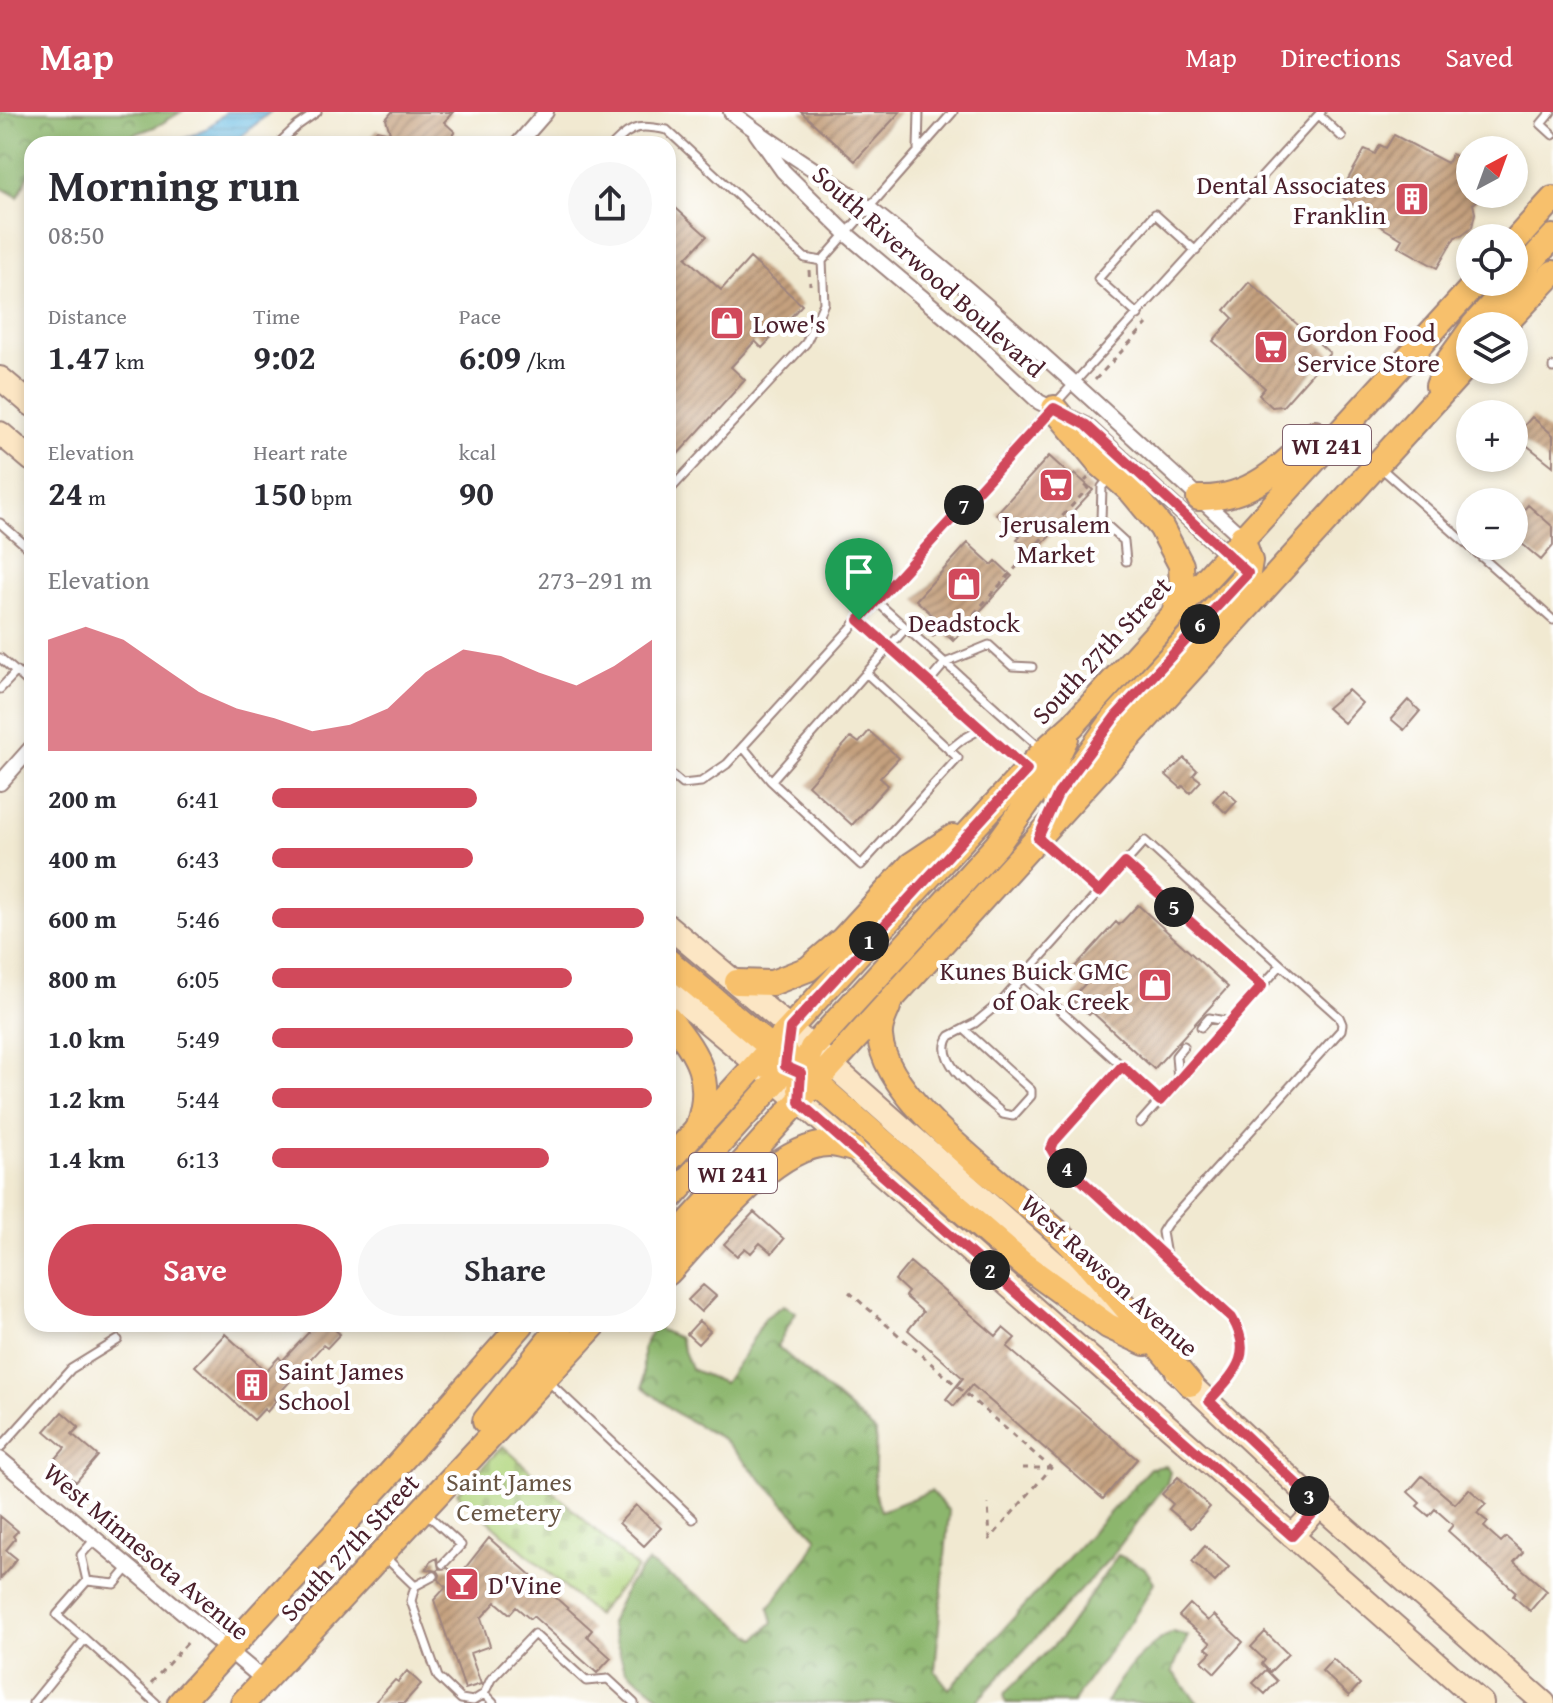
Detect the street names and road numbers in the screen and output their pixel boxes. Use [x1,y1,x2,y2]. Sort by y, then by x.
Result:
street label: South Riverwood Boulevard [804,156,1054,387]
road number: WI 241 [1283,425,1371,465]
street label: South 27th Street [1022,567,1180,733]
road number: WI 241 [689,1153,777,1193]
street label: West Rawson Avenue [1012,1184,1208,1366]
street label: West Minnesota Avenue [35,1453,259,1649]
street label: South 27th Street [270,1464,428,1630]

